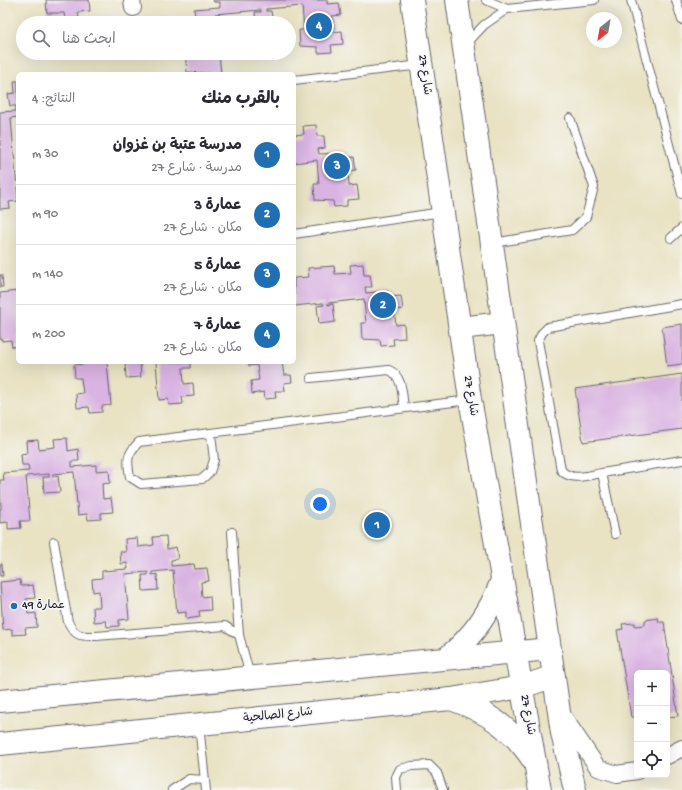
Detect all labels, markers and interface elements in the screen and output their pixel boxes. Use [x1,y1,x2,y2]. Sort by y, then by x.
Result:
pin: 4 [306,11,332,41]
north arrow [586,12,622,48]
search box [16,16,296,60]
icon: search [30,27,52,49]
text: ابحث هنا [62,31,116,49]
street label: شارع 27 [414,54,434,96]
text: بالقرب منك [201,90,280,110]
text: النتائج: 4 [32,92,75,107]
text: مدرسة عتبة بن غزوان [113,137,242,155]
text: 30 m [32,147,58,162]
text: 1 [264,147,270,162]
pin: 3 [324,151,350,181]
text: مدرسة · شارع 27 [151,161,242,176]
text: عمارة 3 [194,197,242,215]
text: 90 m [32,207,58,222]
text: 2 [264,207,270,222]
text: مكان · شارع 27 [163,221,242,236]
text: عمارة 5 [194,257,242,275]
text: 140 m [32,267,63,282]
text: 3 [264,267,270,282]
text: مكان · شارع 27 [163,281,242,296]
pin: 2 [370,290,396,320]
text: عمارة 7 [194,317,242,335]
text: 200 m [32,327,65,342]
text: 4 [264,327,270,342]
text: مكان · شارع 27 [163,341,242,356]
street label: شارع 27 [460,375,480,417]
your location [310,494,330,514]
pin: 1 [364,510,390,540]
place label: عمارة 49 [22,599,66,613]
marker: عمارة 49 [9,601,19,611]
map controls [634,670,670,778]
button: + [634,670,670,706]
street label: شارع 27 [517,694,537,736]
street label: شارع الصالحية [242,705,314,727]
button: − [634,706,670,742]
button: locate [634,742,670,778]

